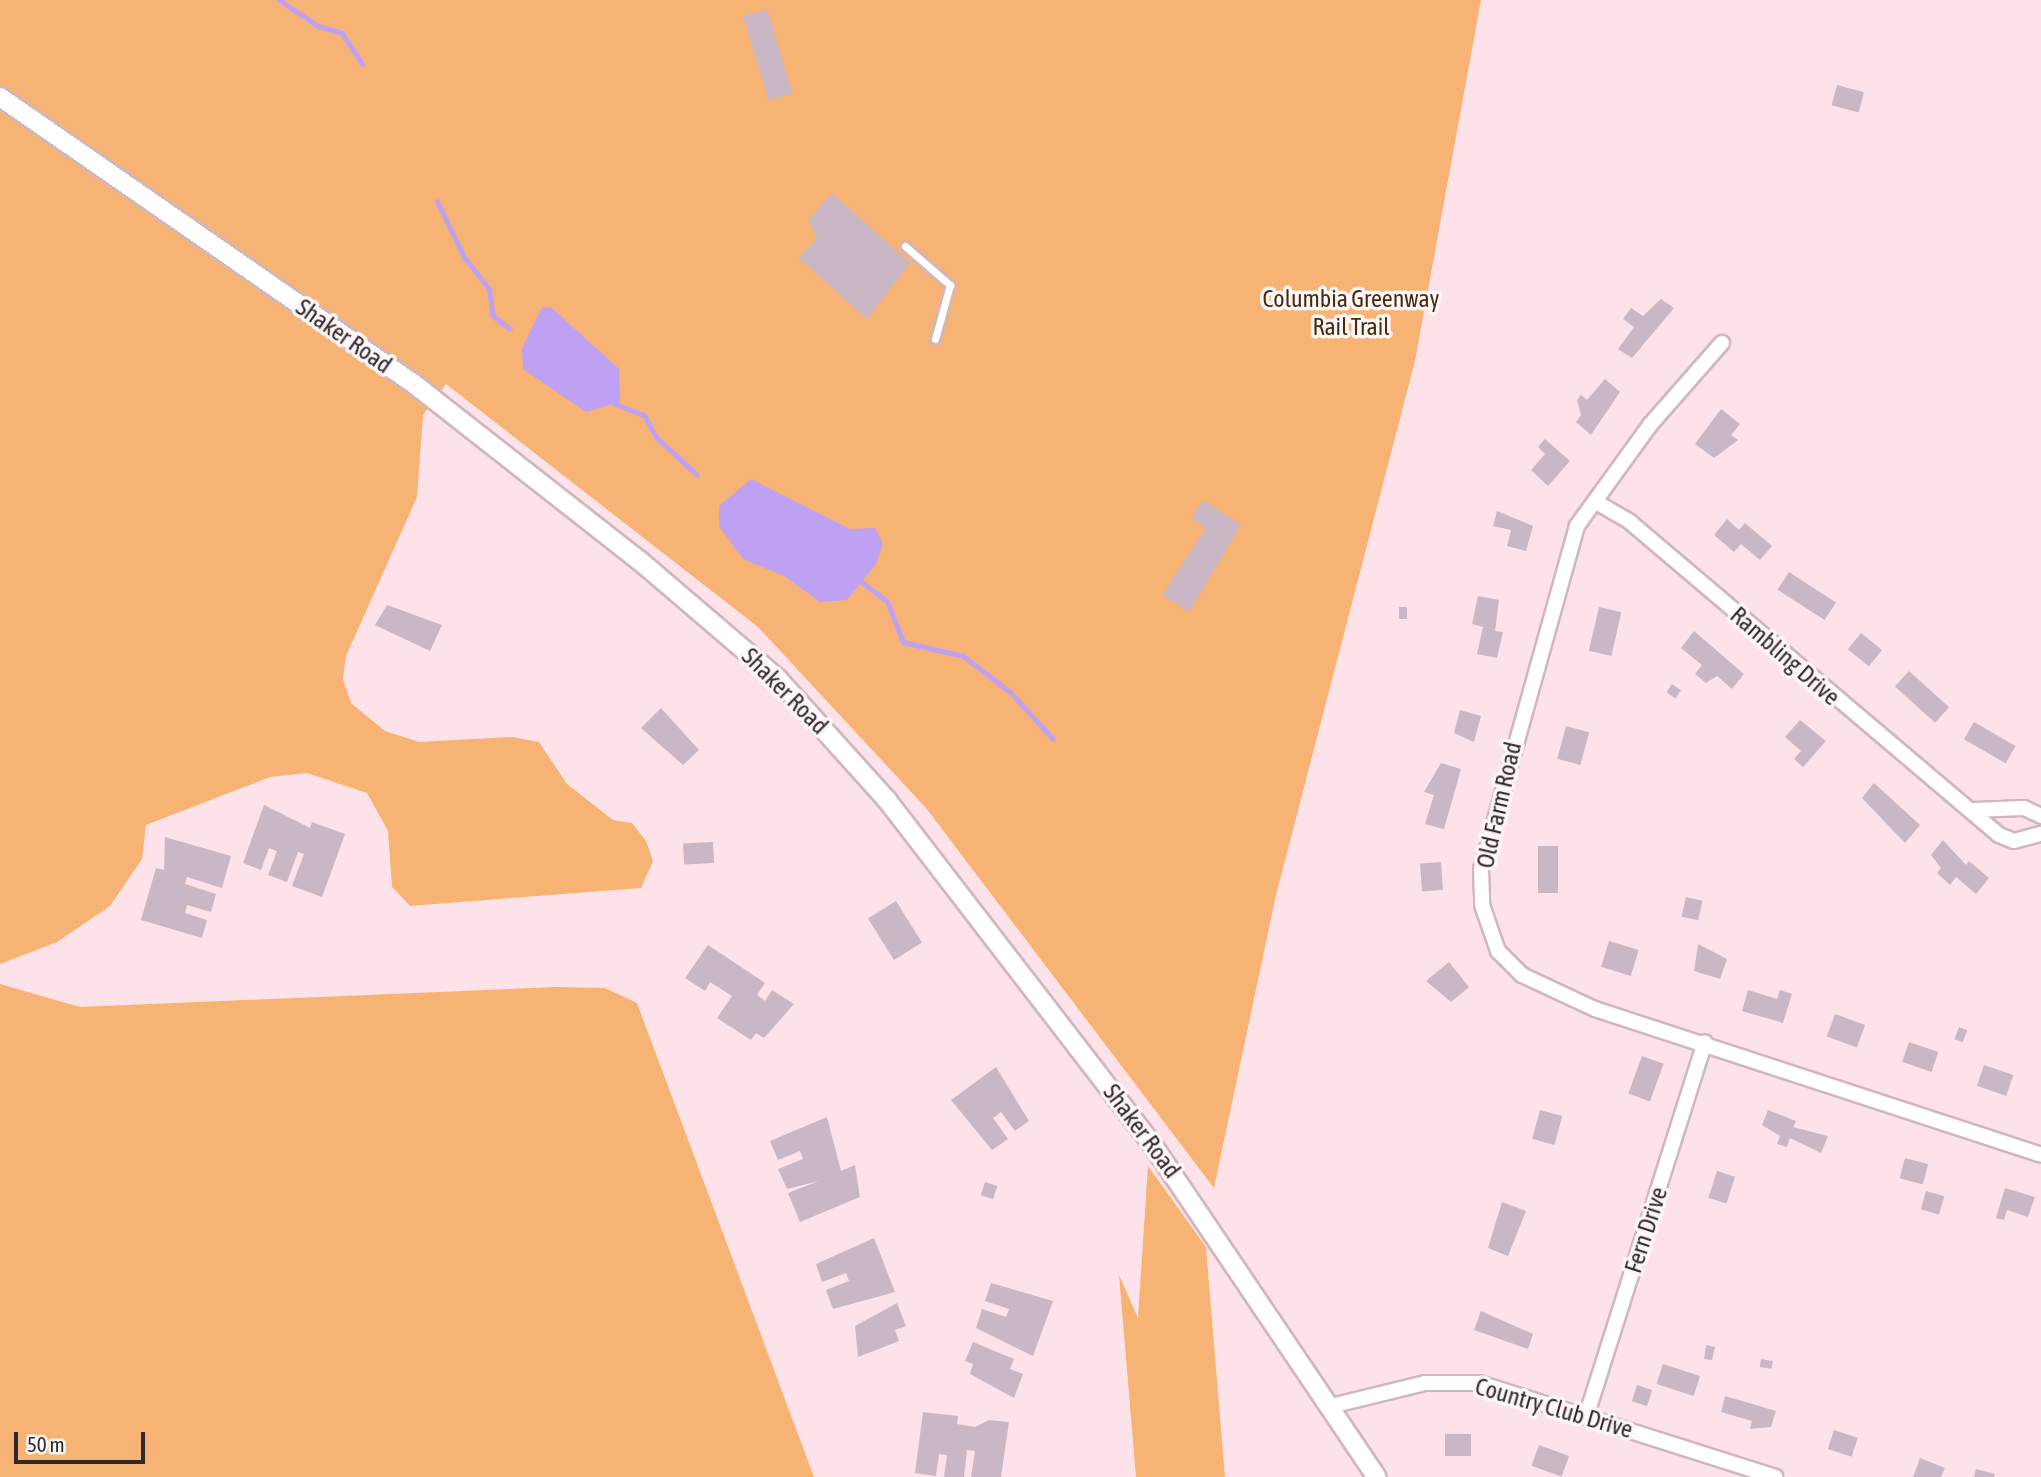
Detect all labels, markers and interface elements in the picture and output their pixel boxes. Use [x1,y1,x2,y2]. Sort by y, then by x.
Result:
park label: Columbia Greenway Rail Trail [1263,285,1439,341]
street label: Shaker Road [291,293,397,379]
street label: Rambling Drive [1724,601,1846,711]
street label: Shaker Road [736,642,834,740]
street label: Old Farm Road [1471,739,1527,871]
street label: Shaker Road [1097,1078,1187,1184]
street label: Fern Drive [1619,1183,1673,1277]
street label: Country Club Drive [1472,1372,1636,1444]
scale bar [18,1418,149,1462]
text: 50 m [27,1432,65,1456]

